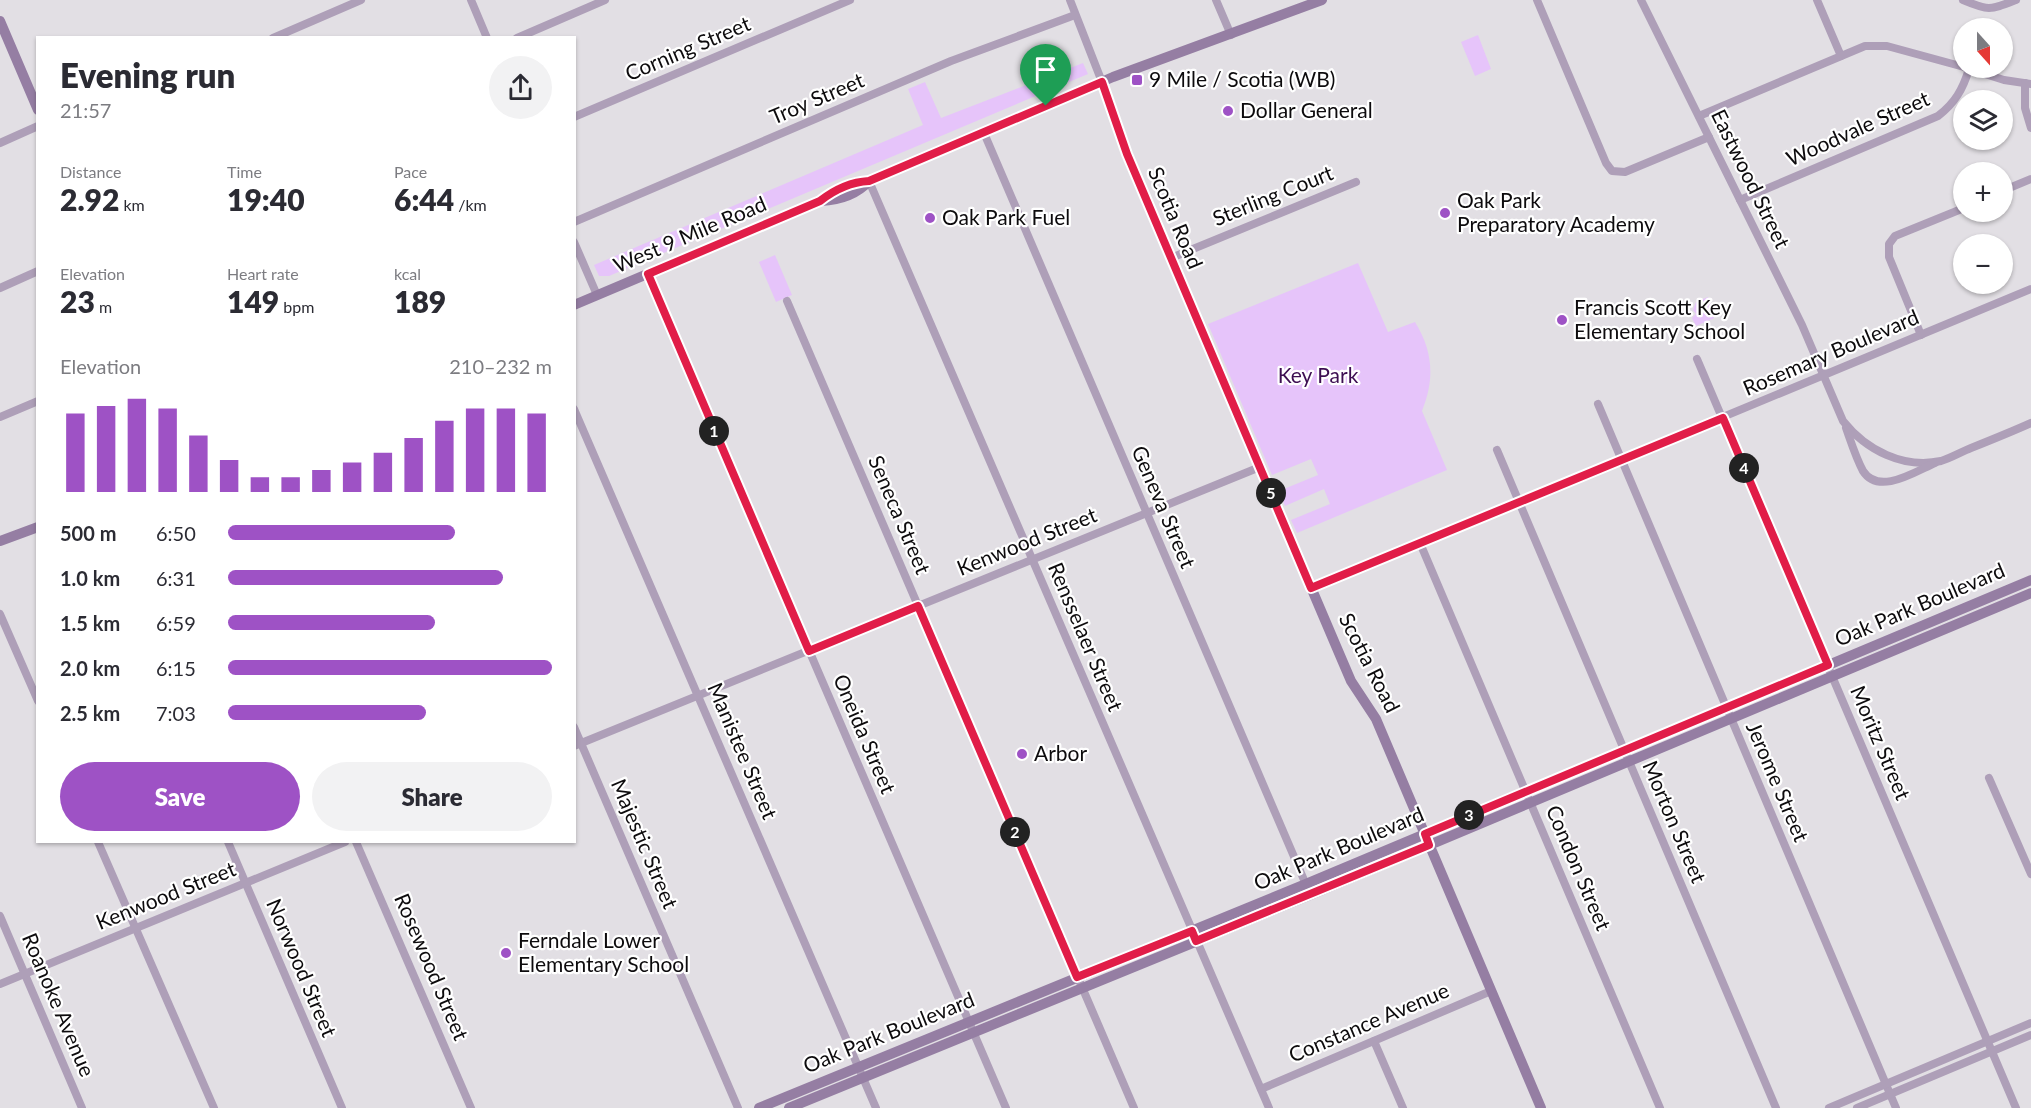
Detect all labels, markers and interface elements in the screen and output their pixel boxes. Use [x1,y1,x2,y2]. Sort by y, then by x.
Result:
street label: Corning Street [621,10,754,85]
north arrow [1953,18,2013,78]
map controls [1953,18,2013,294]
pin [1020,44,1071,106]
icon: arrive [1029,53,1062,86]
text: Evening run [60,55,235,95]
button: share [489,56,552,119]
street label: Troy Street [766,66,868,129]
place label: 9 Mile / Scotia (WB) [1149,66,1335,91]
marker: 9 Mile / Scotia (WB) [1130,73,1144,87]
street label: Woodvale Street [1782,85,1933,170]
button: layers [1953,90,2013,150]
place label: Dollar General [1240,97,1373,122]
text: 21:57 [60,98,111,122]
marker: Dollar General [1221,104,1235,118]
street label: Eastwood Street [1707,105,1796,252]
street label: Sterling Court [1209,159,1337,230]
text: Distance [60,162,121,181]
text: Time [227,162,262,181]
text: Pace [394,162,427,181]
button: + [1953,162,2013,222]
street label: Scotia Road [1144,163,1209,272]
text: 2.92 [60,181,119,217]
text: 19:40 [227,181,305,217]
text: 6:44 [394,181,454,217]
place label: Oak Park Preparatory Academy [1457,187,1655,236]
street label: West 9 Mile Road [609,190,770,277]
text: km [119,195,145,214]
text: /km [454,195,487,214]
place label: Oak Park Fuel [942,204,1070,229]
marker: Oak Park Preparatory Academy [1438,206,1452,220]
marker: Oak Park Fuel [923,211,937,225]
button: − [1953,234,2013,294]
text: Elevation [60,264,125,283]
text: Heart rate [227,264,299,283]
text: kcal [394,264,421,283]
text: 23 [60,283,95,319]
text: 149 [227,283,279,319]
text: 189 [394,283,446,319]
place label: Francis Scott Key Elementary School [1574,294,1745,343]
text: m [95,297,112,316]
text: bpm [279,297,314,316]
street label: Rosemary Boulevard [1739,303,1922,400]
marker: Francis Scott Key Elementary School [1555,313,1569,327]
text: Elevation [60,354,141,378]
text: 210–232 m [449,354,552,378]
park label: Key Park [1278,362,1359,387]
pin: 1 [699,416,729,446]
text: 1 [709,421,719,440]
street label: Geneva Street [1127,441,1202,572]
street label: Seneca Street [864,451,937,578]
pin: 4 [1729,453,1759,483]
text: 4 [1739,458,1749,477]
pin: 5 [1256,478,1286,508]
text: 5 [1266,483,1276,502]
street label: Kenwood Street [953,501,1100,580]
text: 500 m [60,521,116,545]
text: 6:50 [156,521,196,545]
street label: Oak Park Boulevard [1831,556,2008,651]
street label: Rensselaer Street [1044,558,1129,715]
text: 1.0 km [60,566,120,590]
text: 6:31 [156,566,196,590]
street label: Scotia Road [1335,608,1406,716]
text: 1.5 km [60,611,120,635]
text: 6:59 [156,611,196,635]
text: 2.0 km [60,656,120,680]
text: 6:15 [156,656,196,680]
street label: Oneida Street [829,670,902,797]
street label: Manistee Street [703,678,784,823]
street label: Moritz Street [1846,682,1917,804]
text: 2.5 km [60,701,120,725]
text: 7:03 [156,701,196,725]
street label: Jerome Street [1742,718,1815,846]
place label: Arbor [1034,740,1087,765]
marker: Arbor [1015,747,1029,761]
street label: Morton Street [1638,756,1713,887]
button: Save [60,762,300,831]
button: Share [312,762,552,831]
street label: Majestic Street [607,775,684,912]
street label: Oak Park Boulevard [1250,800,1427,895]
pin: 3 [1454,800,1484,830]
street label: Condon Street [1542,801,1617,934]
text: 3 [1464,805,1474,824]
pin: 2 [1000,817,1030,847]
text: 2 [1010,822,1020,841]
street label: Kenwood Street [92,855,239,934]
street label: Rosewood Street [390,889,475,1044]
street label: Norwood Street [262,894,343,1041]
place label: Ferndale Lower Elementary School [518,927,689,976]
street label: Roanoke Avenue [18,929,101,1080]
marker: Ferndale Lower Elementary School [499,946,513,960]
street label: Constance Avenue [1285,977,1452,1067]
street label: Oak Park Boulevard [799,986,978,1077]

